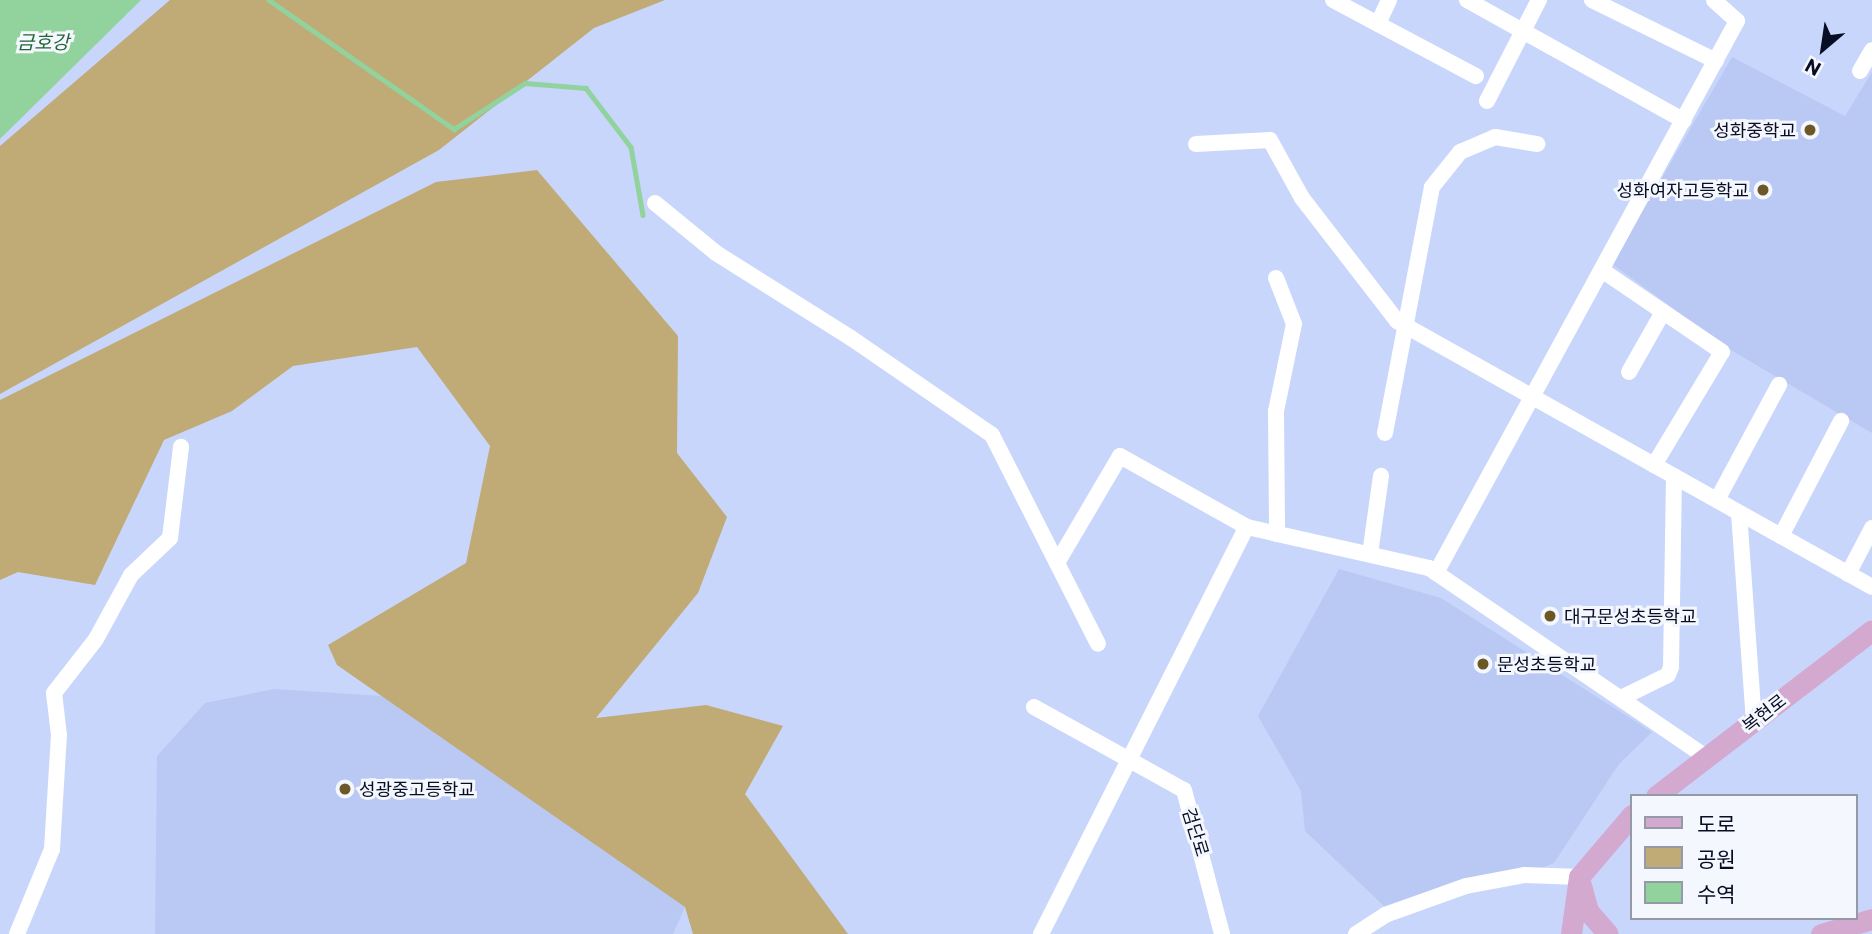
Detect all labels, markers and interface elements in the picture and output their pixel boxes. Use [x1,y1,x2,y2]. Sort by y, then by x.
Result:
north arrow [1788,14,1858,84]
water label: 금호강 [17,31,69,53]
text: N [1801,54,1824,81]
place label: 성화중학교 [1713,119,1796,141]
marker: 성화중학교 [1802,122,1818,138]
place label: 성화여자고등학교 [1617,179,1749,201]
marker: 성화여자고등학교 [1755,182,1771,198]
place label: 대구문성초등학교 [1564,605,1696,627]
marker: 대구문성초등학교 [1542,608,1558,624]
place label: 문성초등학교 [1497,653,1596,675]
marker: 문성초등학교 [1475,656,1491,672]
street label: 복현로 [1738,689,1790,737]
place label: 성광중고등학교 [359,778,475,800]
marker: 성광중고등학교 [337,781,353,797]
legend [1630,794,1858,920]
street label: 검단로 [1178,805,1214,859]
text: 도로 [1697,811,1736,836]
text: 공원 [1697,846,1736,871]
text: 수역 [1697,881,1736,906]

